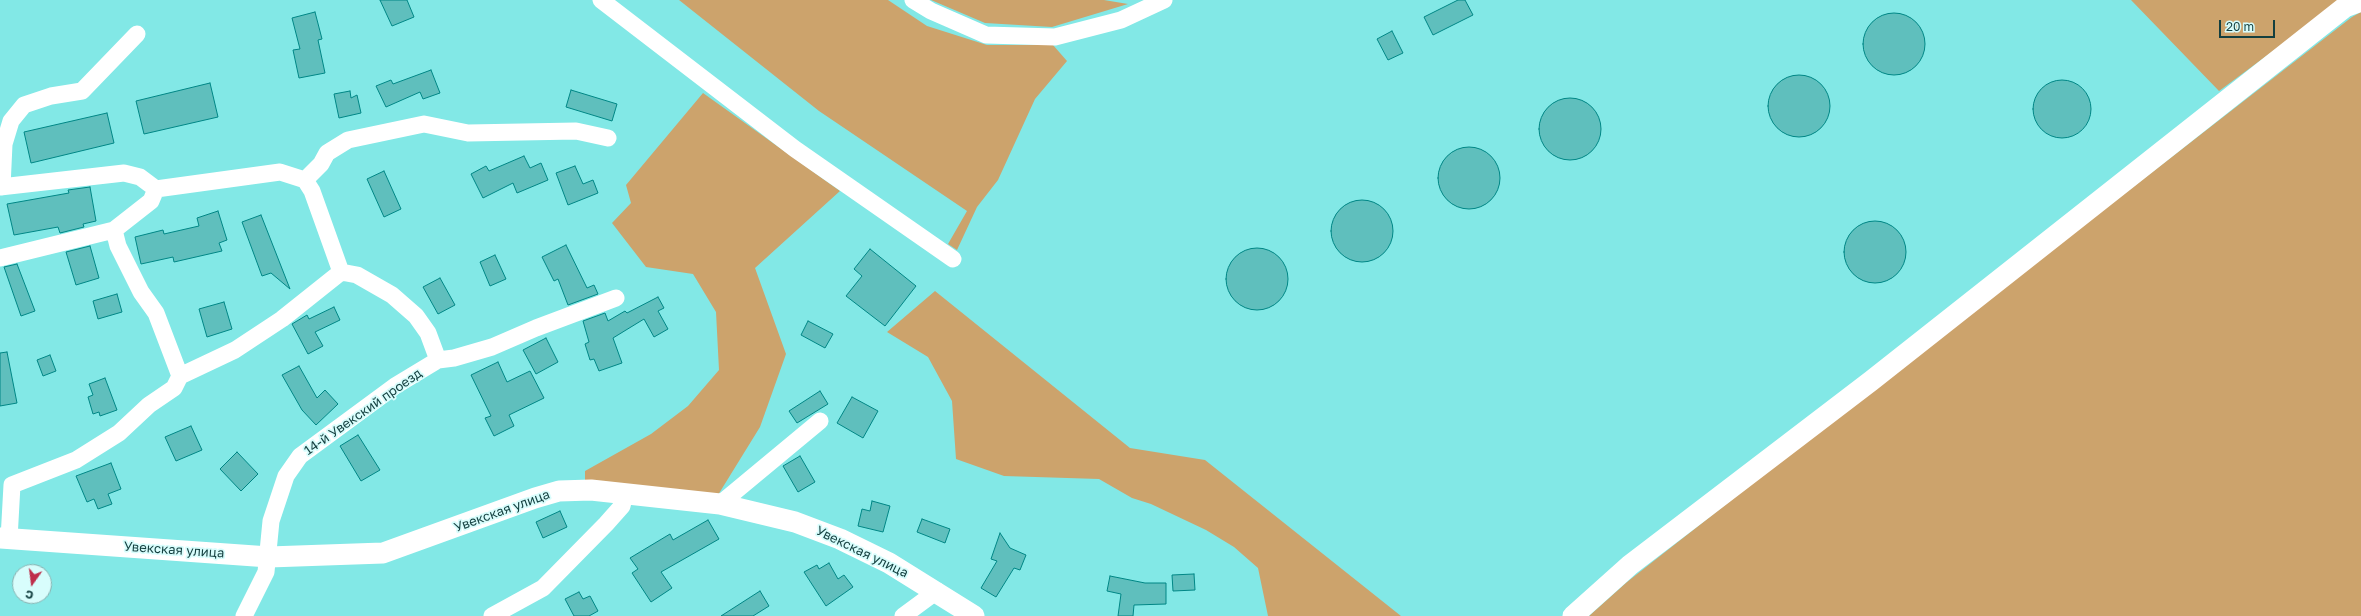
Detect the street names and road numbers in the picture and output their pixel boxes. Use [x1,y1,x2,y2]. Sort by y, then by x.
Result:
street label: 14-й Увекский проезд [301,365,425,459]
street label: Увекская улица [452,486,552,536]
street label: Увекская улица [813,523,911,581]
street label: Увекская улица [123,539,225,561]

